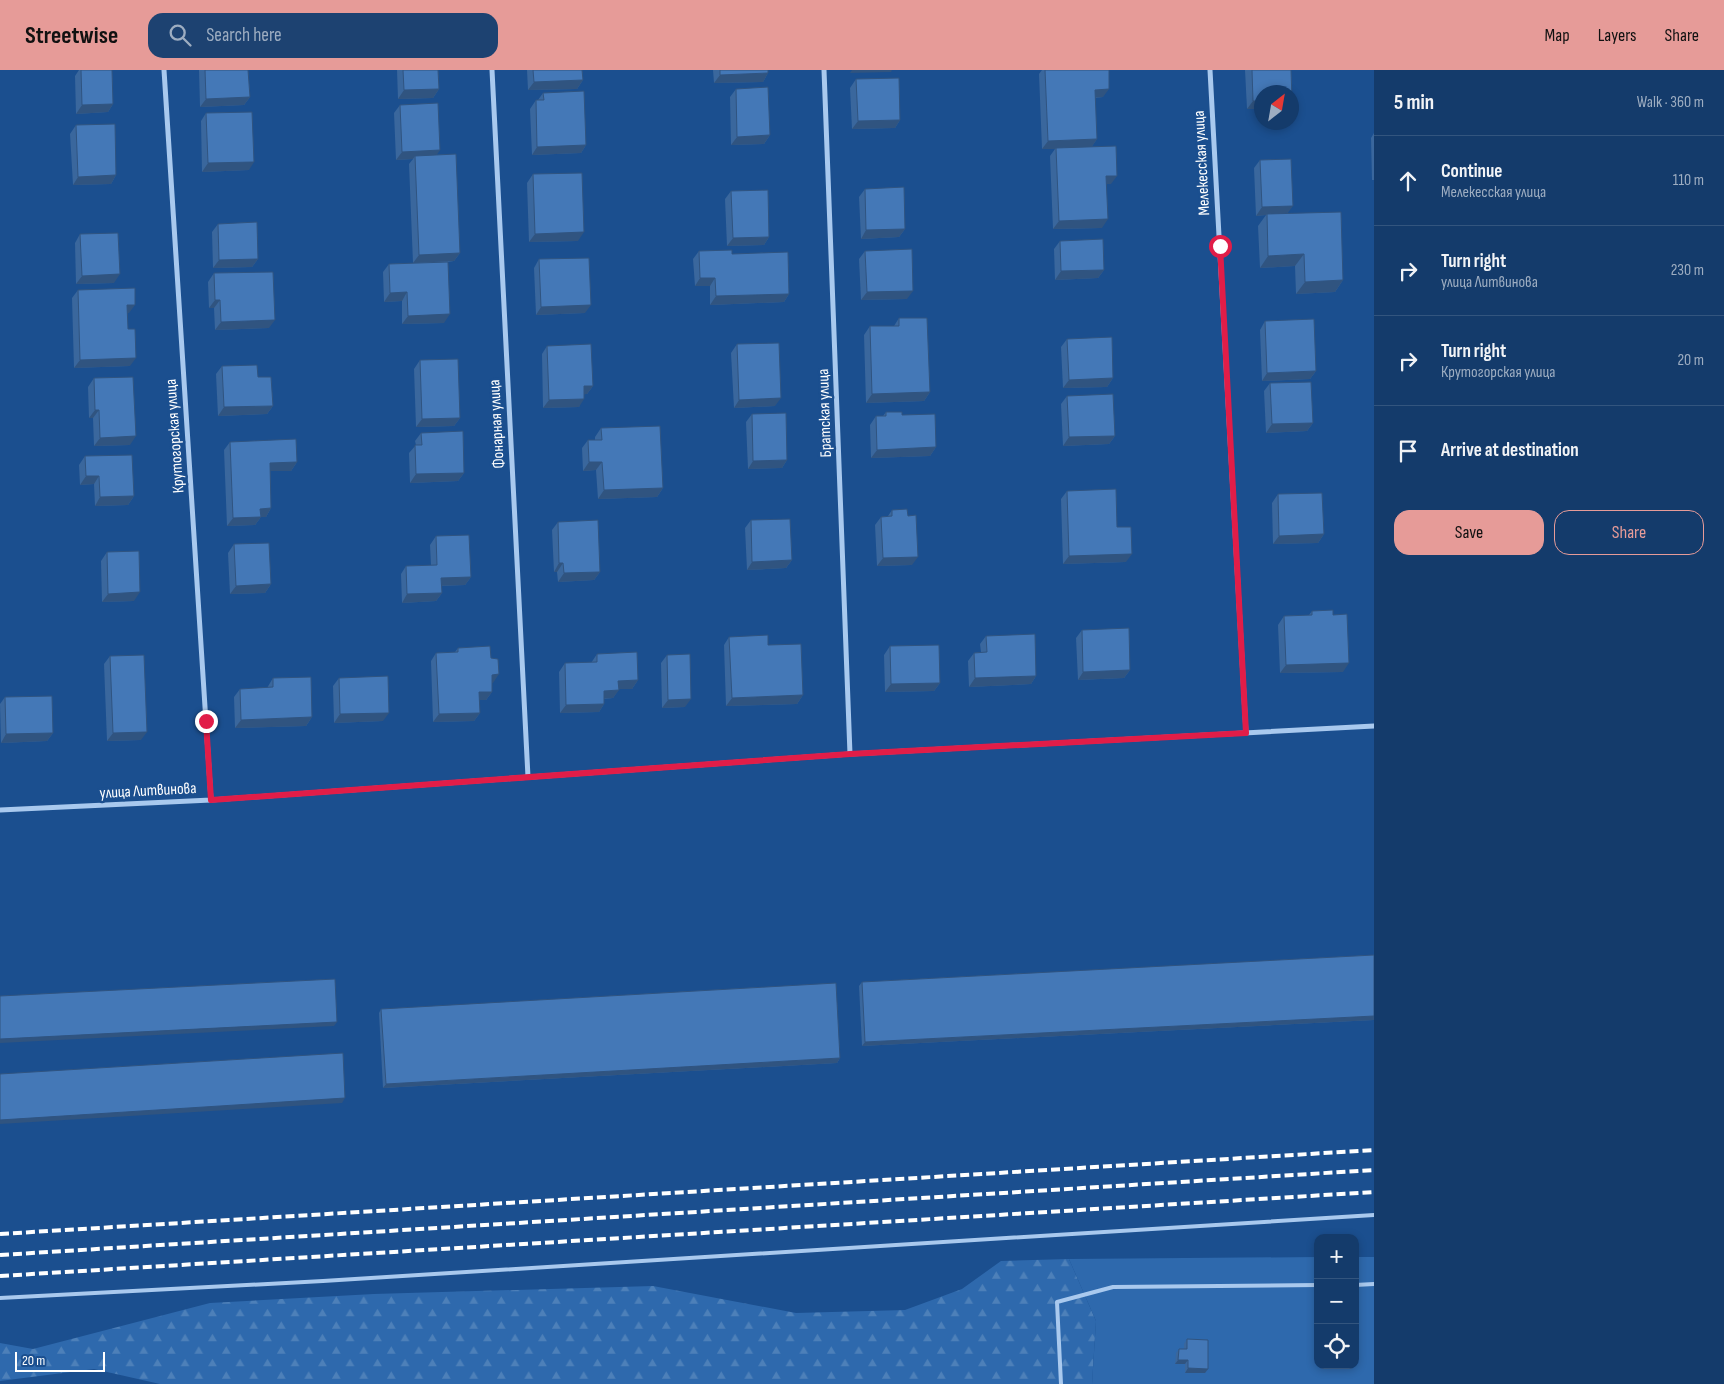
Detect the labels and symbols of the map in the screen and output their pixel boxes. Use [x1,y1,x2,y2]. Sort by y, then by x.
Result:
north arrow [1254,85,1299,130]
street label: Мелекесская улица [1190,110,1214,216]
route start [1209,235,1232,258]
street label: Братская улица [814,368,836,458]
street label: Крутогорская улица [162,378,188,494]
street label: Фонарная улица [485,379,509,469]
route end [195,710,218,733]
street label: улица Литвинова [99,779,197,803]
scale bar [15,1349,105,1372]

